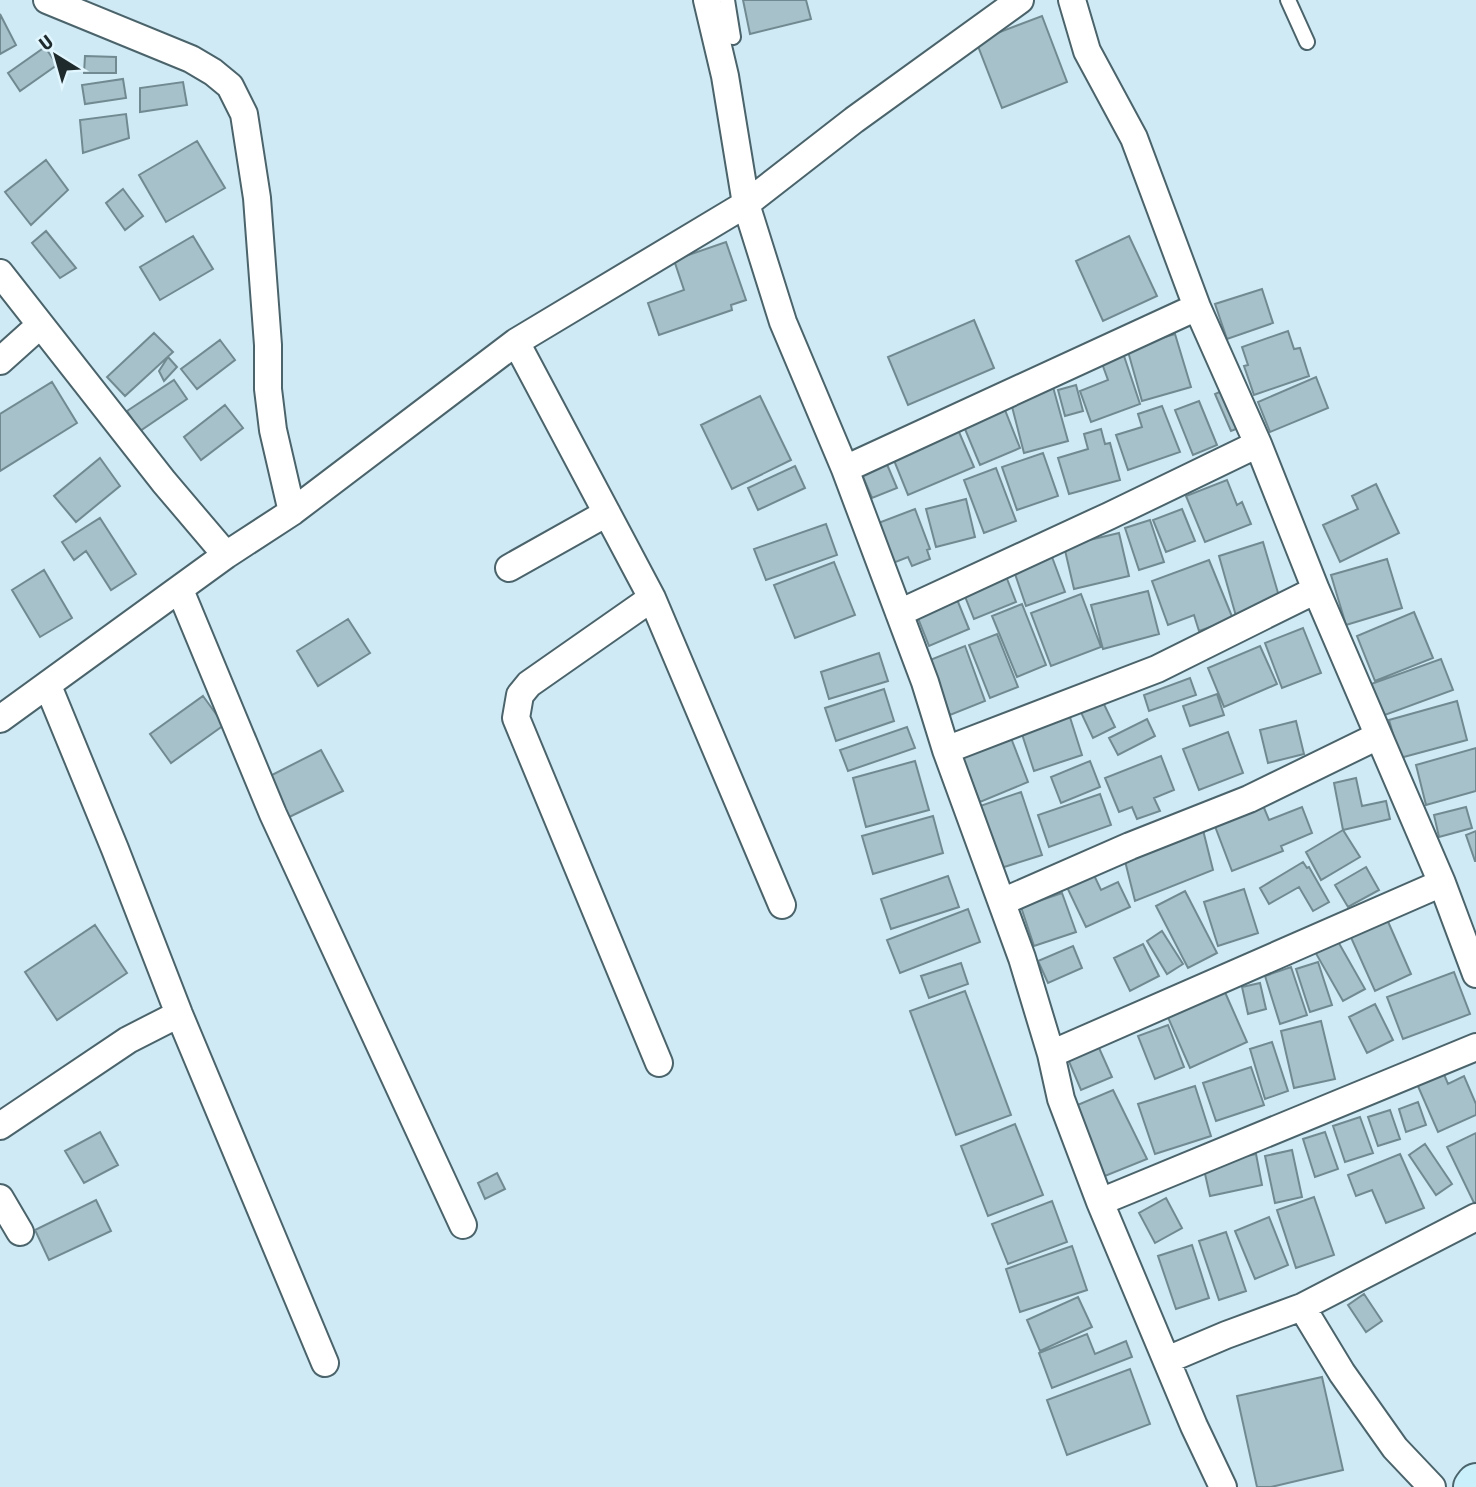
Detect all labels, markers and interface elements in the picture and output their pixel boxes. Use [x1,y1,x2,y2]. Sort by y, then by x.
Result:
north arrow [21,21,91,91]
text: U [35,30,57,55]

